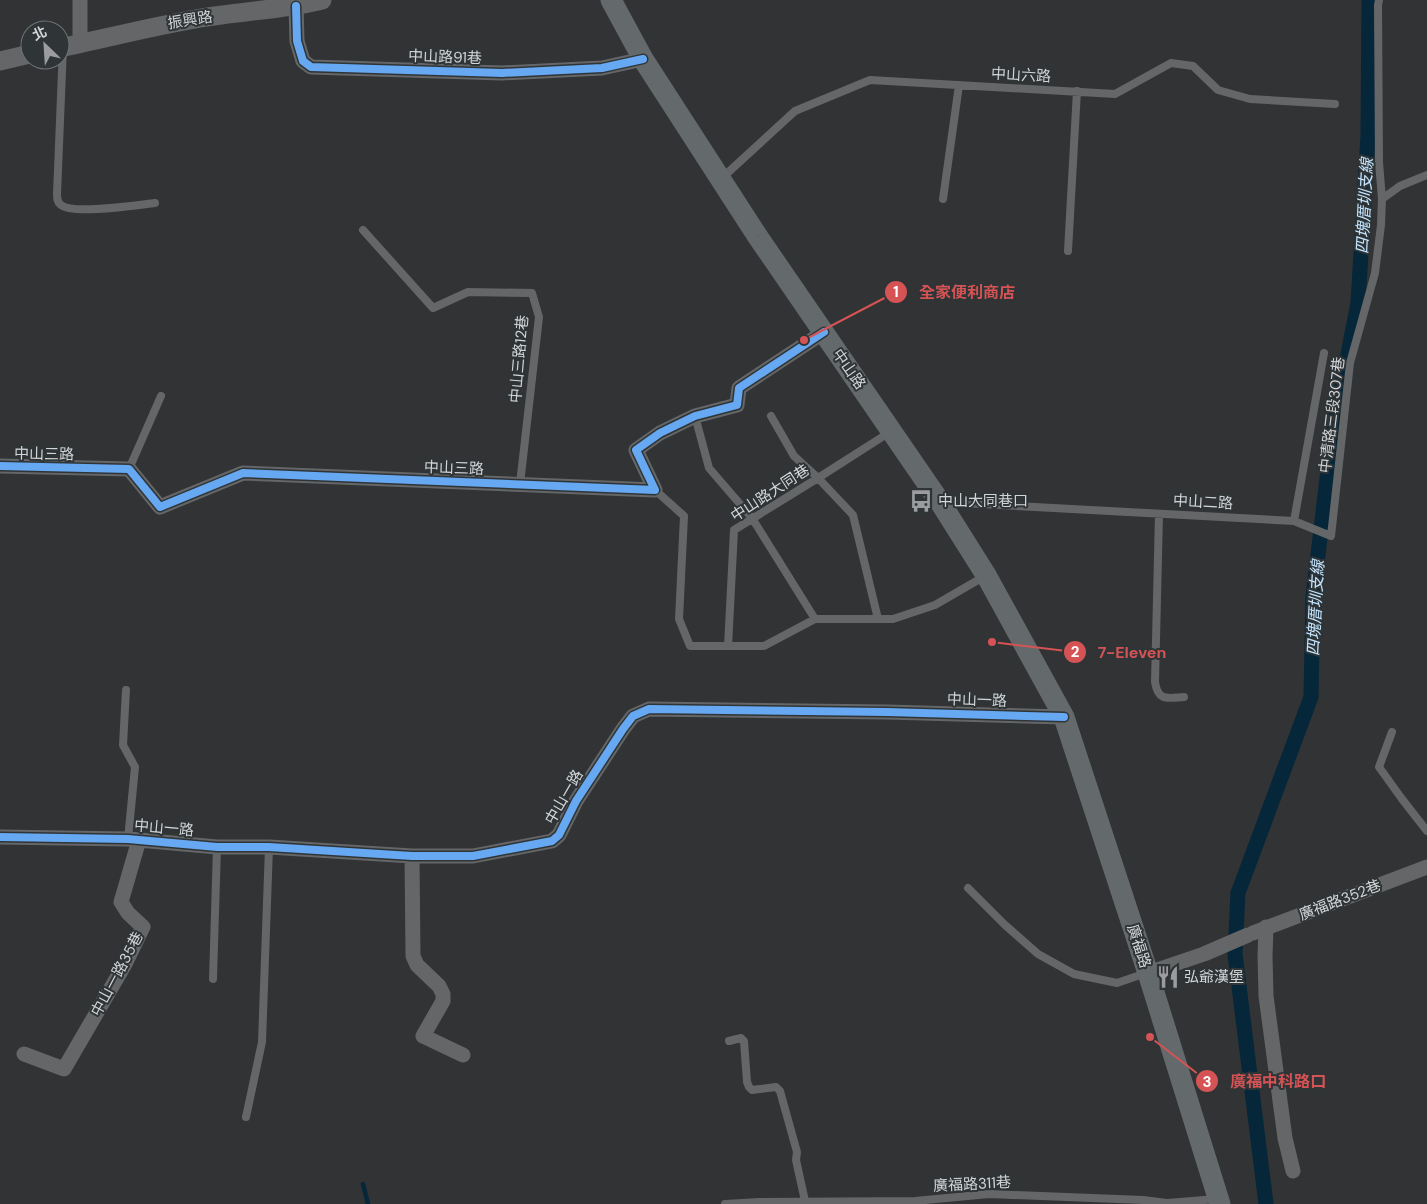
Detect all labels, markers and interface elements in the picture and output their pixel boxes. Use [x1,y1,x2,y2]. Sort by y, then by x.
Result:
street label: 振興路 [166,7,214,33]
north arrow [20,20,70,70]
text: 北 [29,22,50,44]
street label: 中山路91巷 [408,46,482,68]
street label: 中山六路 [991,63,1051,87]
water label: 四塊厝圳支線 [1352,156,1378,255]
callout: 全家便利商店 [884,277,1025,308]
text: 1 [893,282,899,302]
text: 全家便利商店 [919,282,1015,303]
street label: 中山三路12巷 [505,314,533,404]
street label: 中山路 [828,345,870,393]
street label: 中清路三段307巷 [1315,356,1349,474]
street label: 中山三路 [14,443,74,465]
street label: 中山三路 [424,457,484,479]
street label: 中山路大同巷 [727,460,813,526]
bus stop icon: 中山大同巷口 [908,488,934,514]
street label: 中山二路 [1173,490,1233,514]
place label: 中山大同巷口 [938,491,1028,511]
water label: 四塊厝圳支線 [1303,558,1329,657]
callout: 7-Eleven [1062,637,1176,668]
text: 2 [1071,642,1080,662]
text: 7-Eleven [1098,642,1166,663]
street label: 中山一路 [947,689,1007,711]
street label: 中山一路 [540,766,588,828]
street label: 中山一路 [133,815,195,841]
street label: 廣福路352巷 [1296,875,1384,925]
street label: 廣福路 [1123,922,1155,970]
street label: 中山一路35巷 [86,928,148,1020]
restaurant icon: 弘爺漢堡 [1155,964,1181,990]
place label: 弘爺漢堡 [1184,967,1244,987]
callout: 廣福中科路口 [1195,1066,1336,1097]
text: 廣福中科路口 [1230,1071,1326,1092]
text: 3 [1202,1072,1212,1092]
street label: 廣福路311巷 [933,1172,1011,1196]

